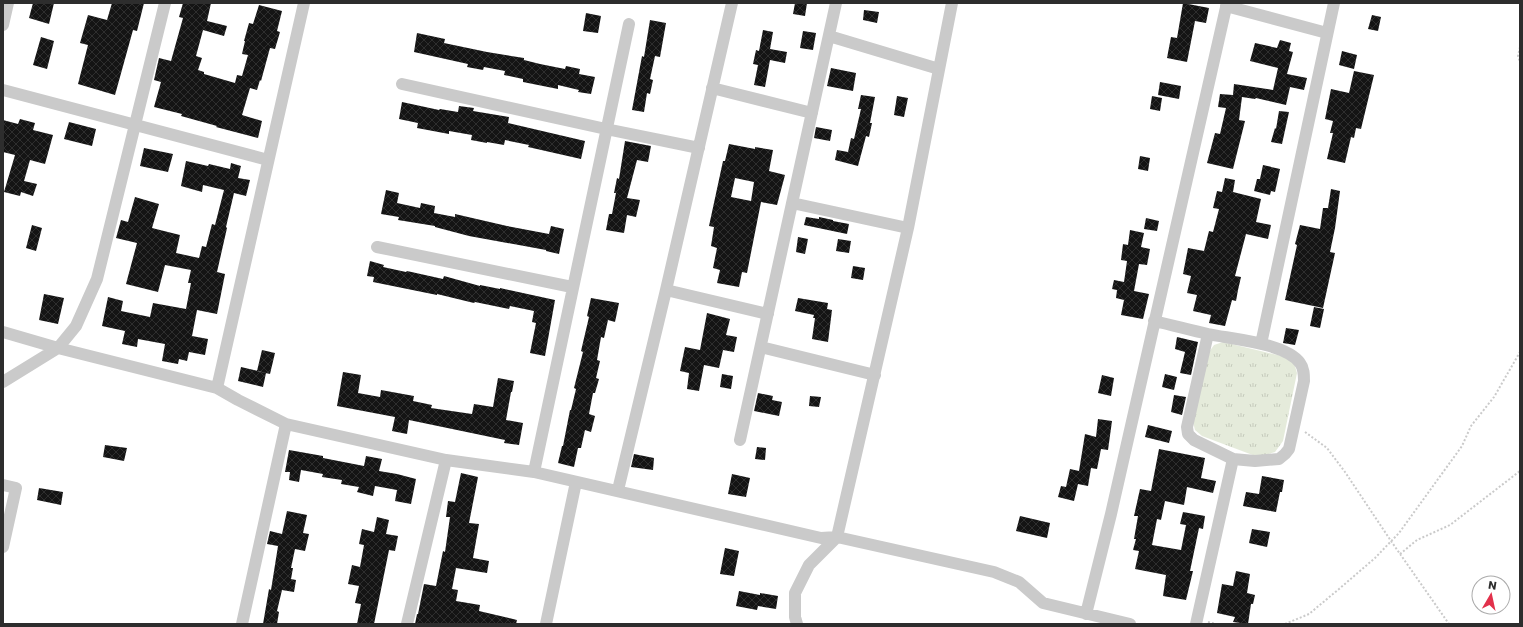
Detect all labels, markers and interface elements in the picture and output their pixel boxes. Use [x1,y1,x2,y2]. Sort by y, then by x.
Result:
north arrow [1471,575,1511,615]
text: N [1487,577,1498,594]

